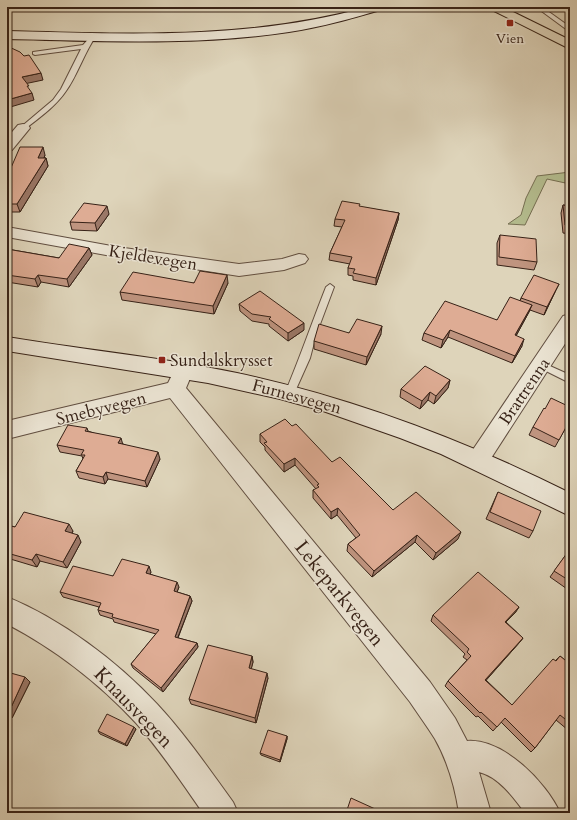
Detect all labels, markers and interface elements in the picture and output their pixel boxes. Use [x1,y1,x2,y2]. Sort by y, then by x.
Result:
marker: Vien [505,18,515,28]
place label: Vien [496,29,524,48]
street label: Kjeldevegen [107,239,199,276]
place label: Sundalskrysset [170,349,273,372]
street label: Brattrenna [494,353,556,429]
marker: Sundalskrysset [157,355,167,365]
street label: Furnesvegen [250,374,344,420]
street label: Smebyvegen [54,386,149,431]
street label: Lekeparkvegen [288,535,391,652]
street label: Knausvegen [88,661,180,754]

